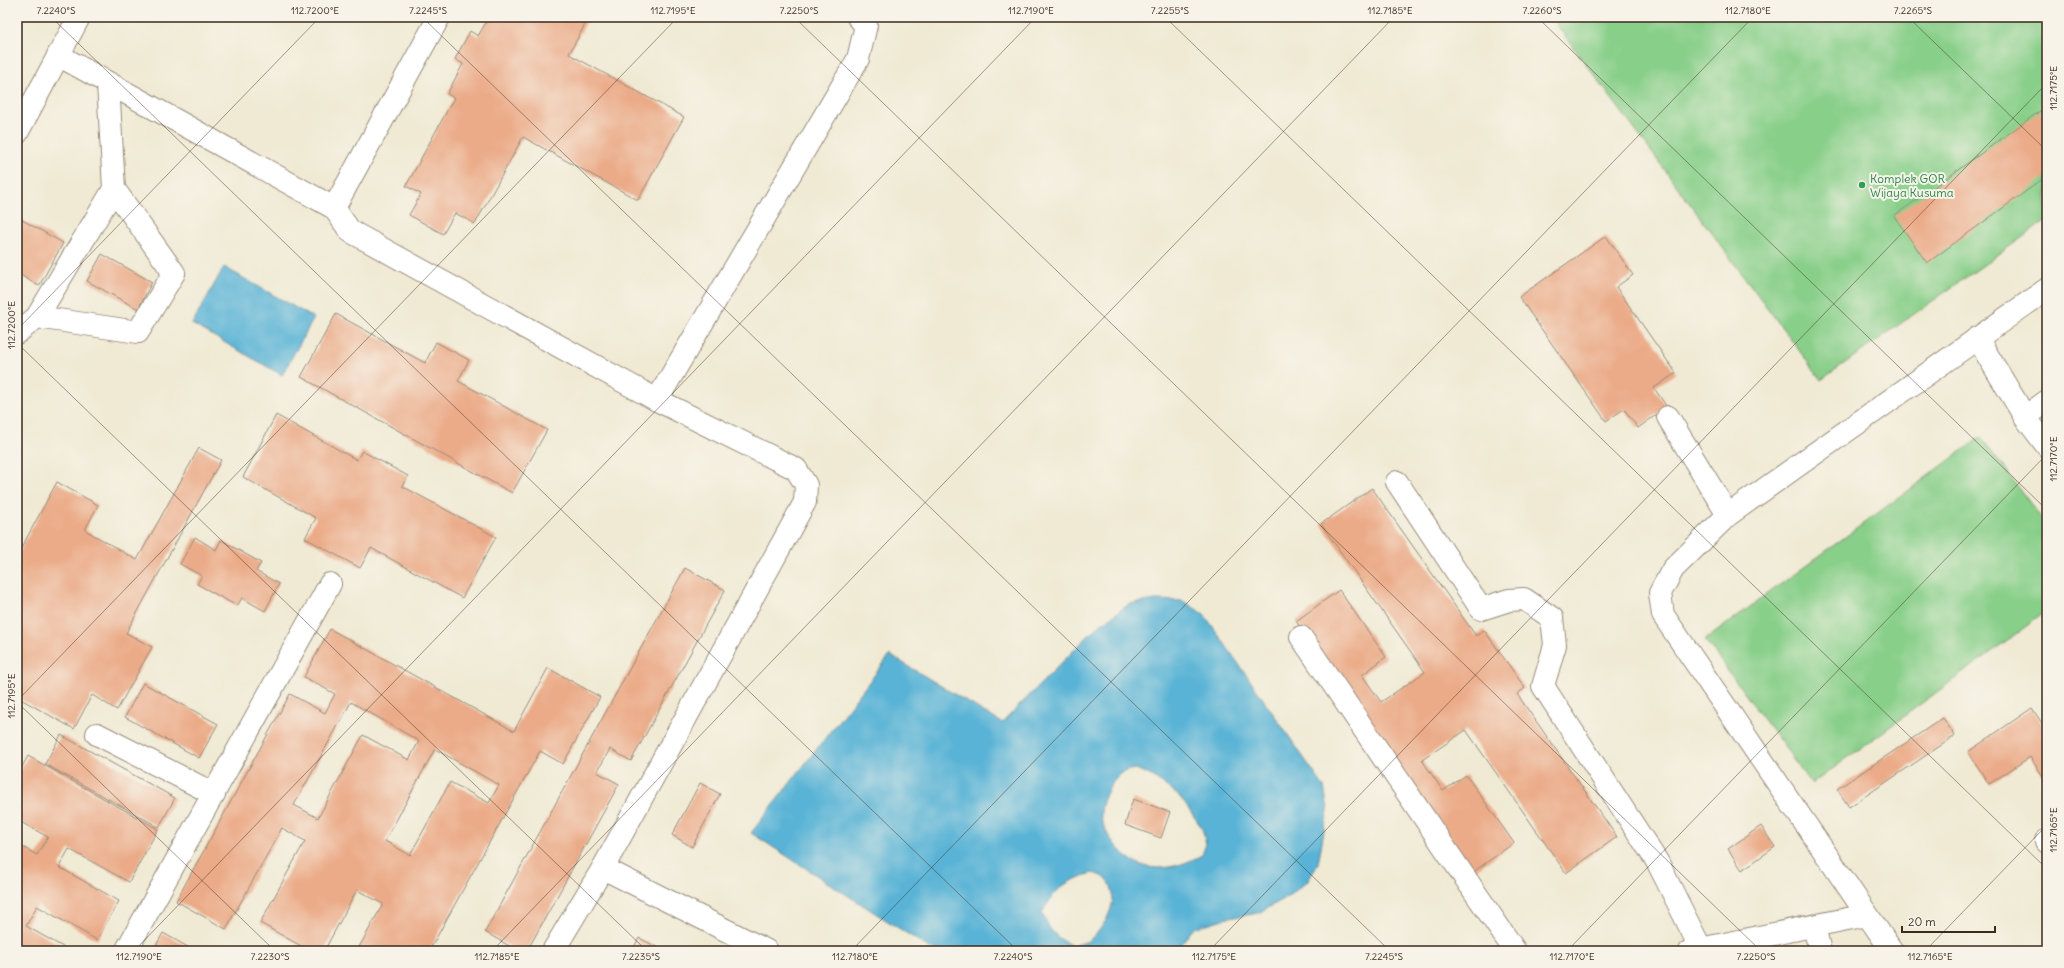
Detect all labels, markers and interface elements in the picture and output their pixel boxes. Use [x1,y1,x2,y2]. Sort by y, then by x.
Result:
text: 7.2240°S [36,4,76,17]
text: 112.7200°E [291,4,339,17]
text: 7.2245°S [409,4,448,17]
text: 112.7195°E [650,4,696,17]
text: 7.2250°S [779,4,819,17]
text: 112.7190°E [1008,4,1054,17]
text: 7.2255°S [1151,4,1190,17]
text: 112.7185°E [1367,4,1413,17]
text: 7.2260°S [1522,4,1562,17]
text: 112.7180°E [1725,4,1771,17]
text: 7.2265°S [1894,4,1933,17]
text: 112.7175°E [2047,66,2060,110]
place label: Komplek GOR Wijaya Kusuma [1870,171,1954,200]
marker: Komplek GOR Wijaya Kusuma [1857,180,1867,190]
text: 112.7200°E [5,301,18,349]
text: 112.7170°E [2047,436,2060,482]
text: 112.7195°E [5,673,18,719]
text: 112.7165°E [2047,807,2060,853]
scale bar [1902,908,1995,934]
text: 20 m [1908,914,1936,929]
text: 112.7190°E [116,950,162,963]
text: 7.2230°S [250,950,290,963]
text: 112.7185°E [474,950,520,963]
text: 7.2235°S [622,950,661,963]
text: 112.7180°E [832,950,878,963]
text: 7.2240°S [993,950,1033,963]
text: 112.7175°E [1192,950,1236,963]
text: 7.2245°S [1365,950,1404,963]
text: 112.7170°E [1549,950,1595,963]
text: 7.2250°S [1736,950,1776,963]
text: 112.7165°E [1907,950,1953,963]

